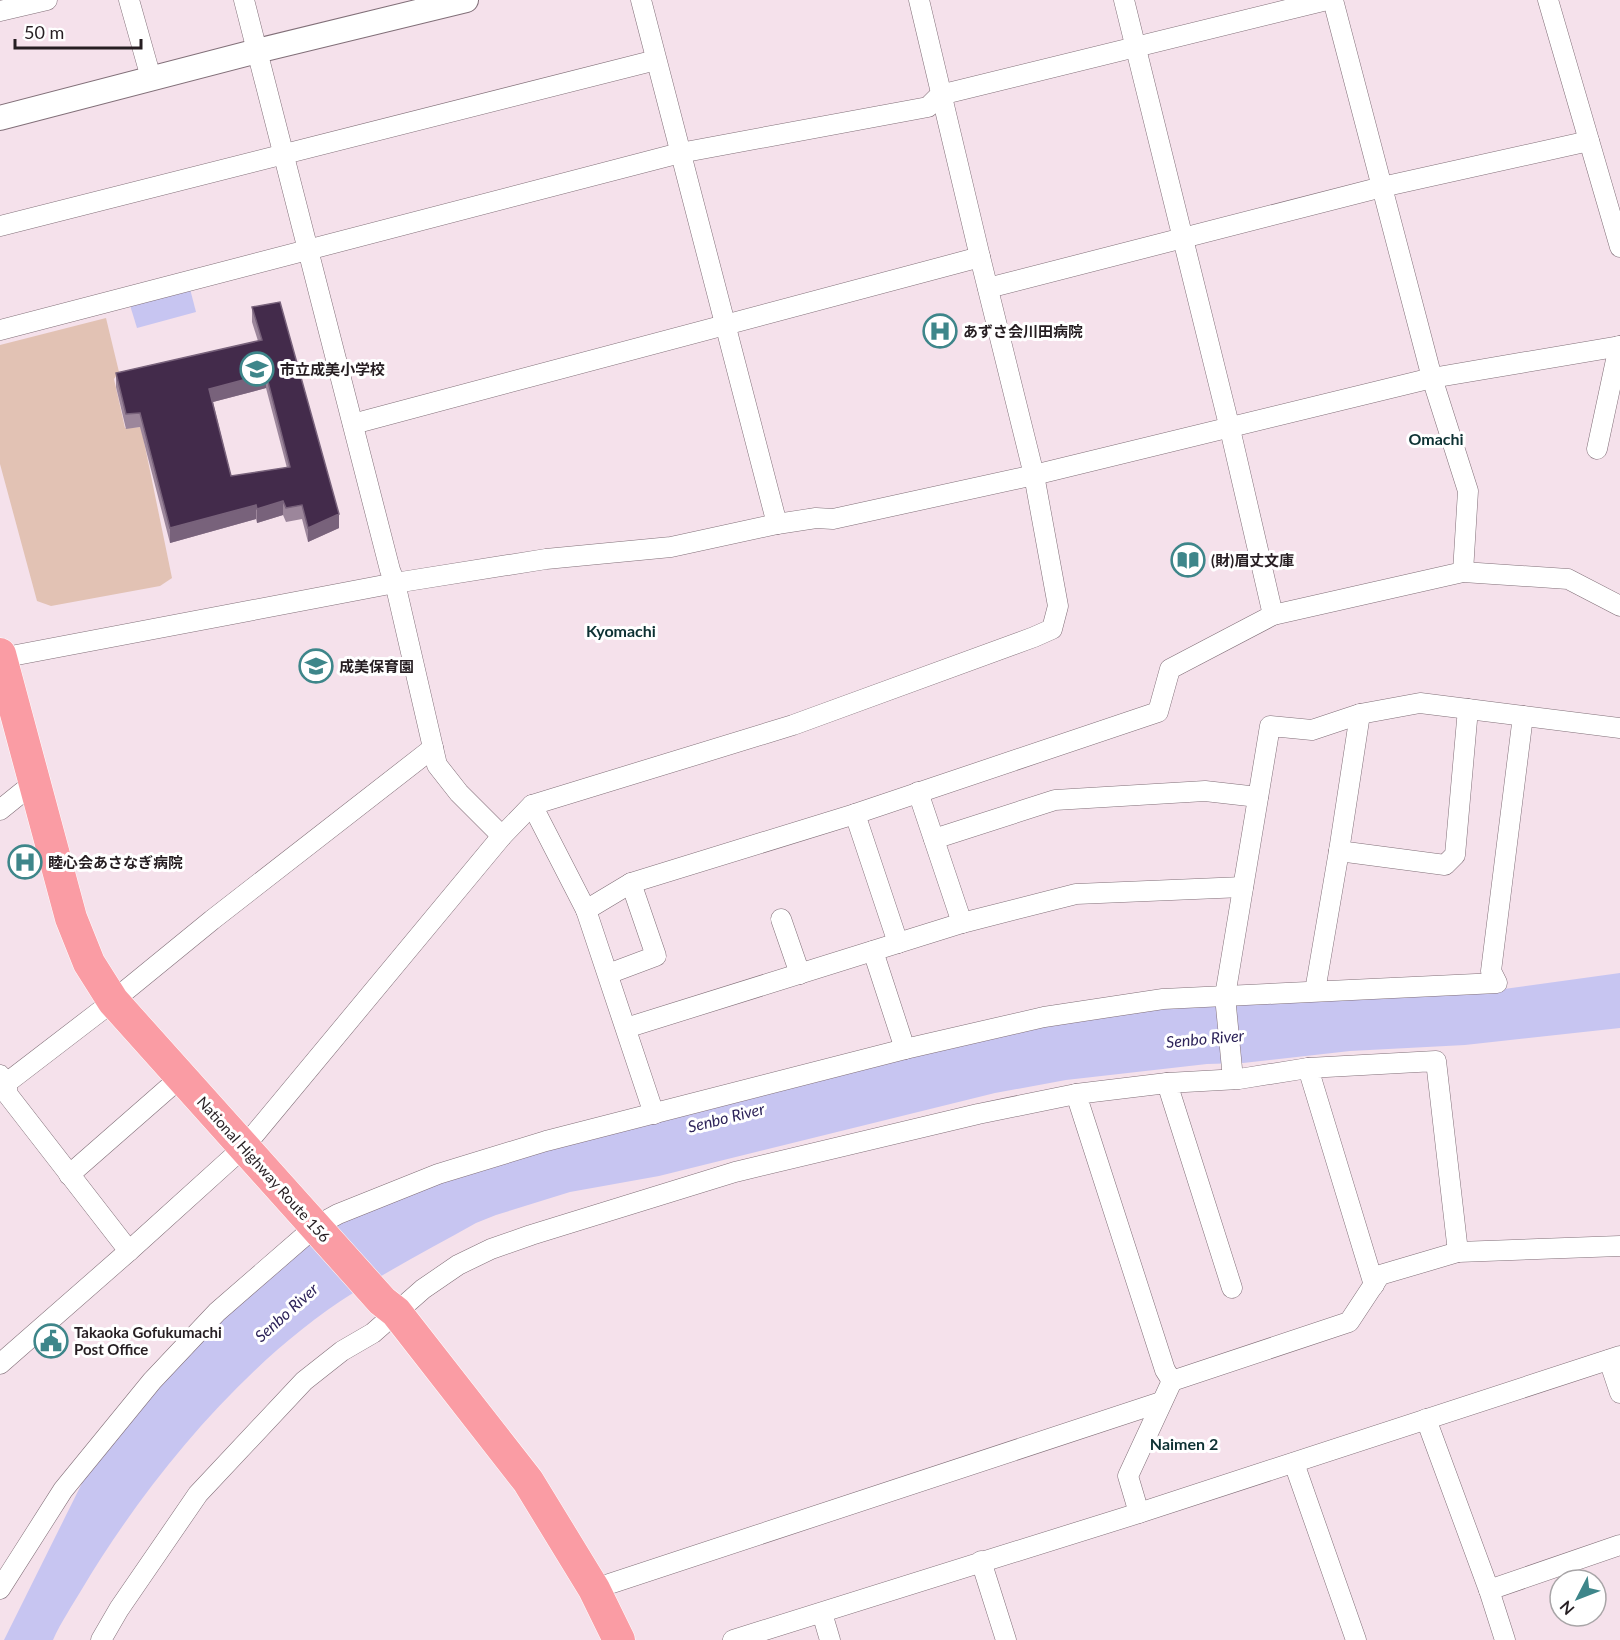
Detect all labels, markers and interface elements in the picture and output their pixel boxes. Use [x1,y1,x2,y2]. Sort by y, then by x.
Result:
scale bar [15,12,141,50]
text: 50 m [24,21,64,43]
hospital icon: あずさ会川田病院 [922,313,958,349]
place label: あずさ会川田病院 [963,322,1083,340]
school or university icon: 市立成美小学校 [239,351,275,387]
place label: 市立成美小学校 [280,360,385,378]
district label: Omachi [1408,429,1464,448]
library icon: (財)眉丈文庫 [1170,542,1206,578]
place label: (財)眉丈文庫 [1211,551,1294,569]
district label: Kyomachi [586,621,656,640]
school or university icon: 成美保育園 [298,648,334,684]
place label: 成美保育園 [339,657,414,675]
hospital icon: 睦心会あさなぎ病院 [7,844,43,880]
place label: 睦心会あさなぎ病院 [48,853,183,871]
water label: Senbo River [1165,1025,1245,1051]
street label: National Highway Route 156 [194,1092,334,1246]
water label: Senbo River [686,1098,767,1136]
water label: Senbo River [251,1278,322,1345]
public building icon: Takaoka Gofukumachi Post Office [33,1323,69,1359]
place label: Takaoka Gofukumachi Post Office [74,1323,222,1358]
district label: Naimen 2 [1150,1434,1218,1453]
north arrow [1548,1568,1608,1628]
text: N [1555,1597,1578,1619]

